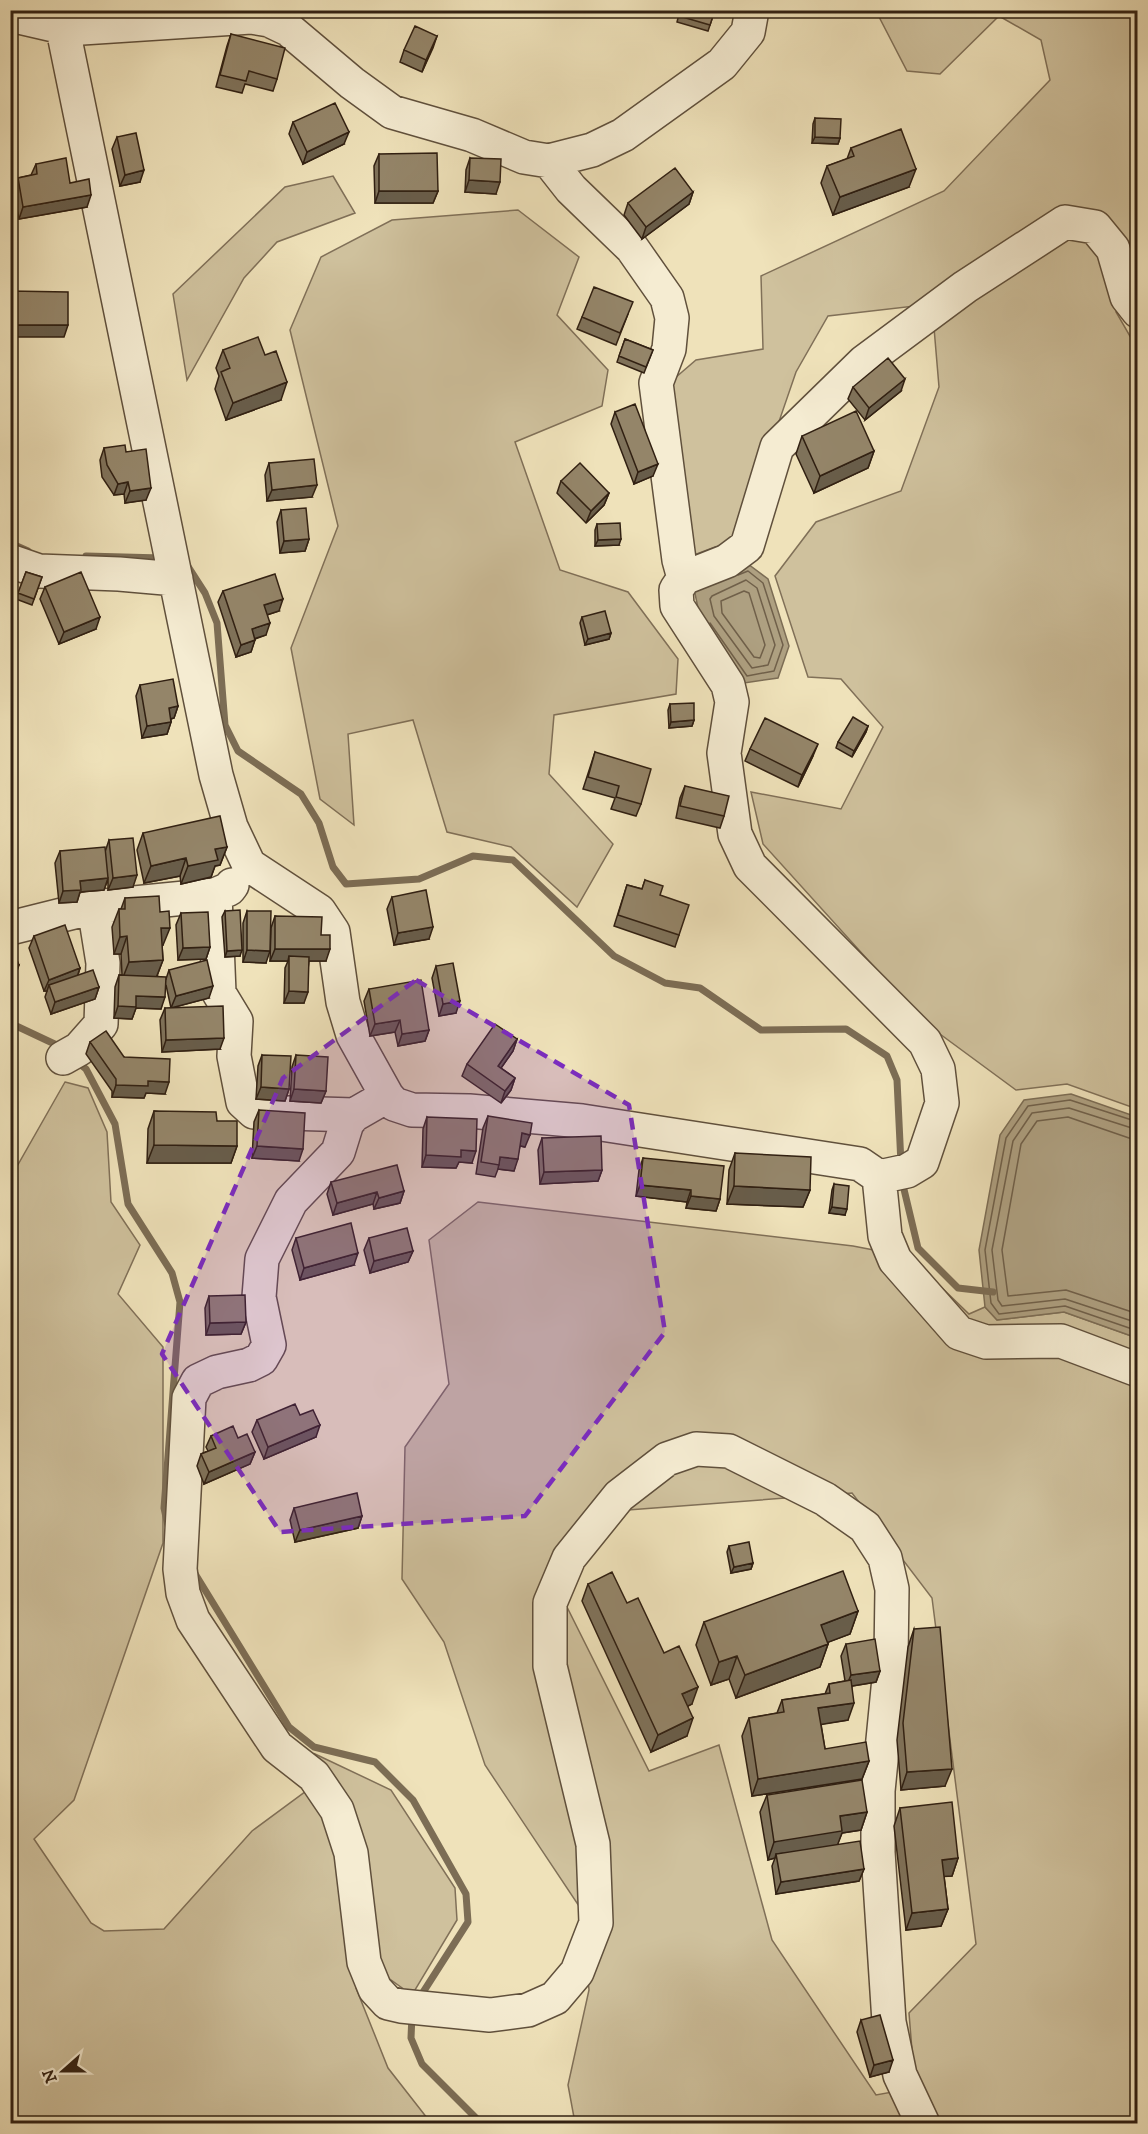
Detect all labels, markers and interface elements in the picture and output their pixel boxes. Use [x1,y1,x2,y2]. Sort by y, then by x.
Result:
north arrow [33,2041,93,2101]
text: N [38,2066,62,2086]

